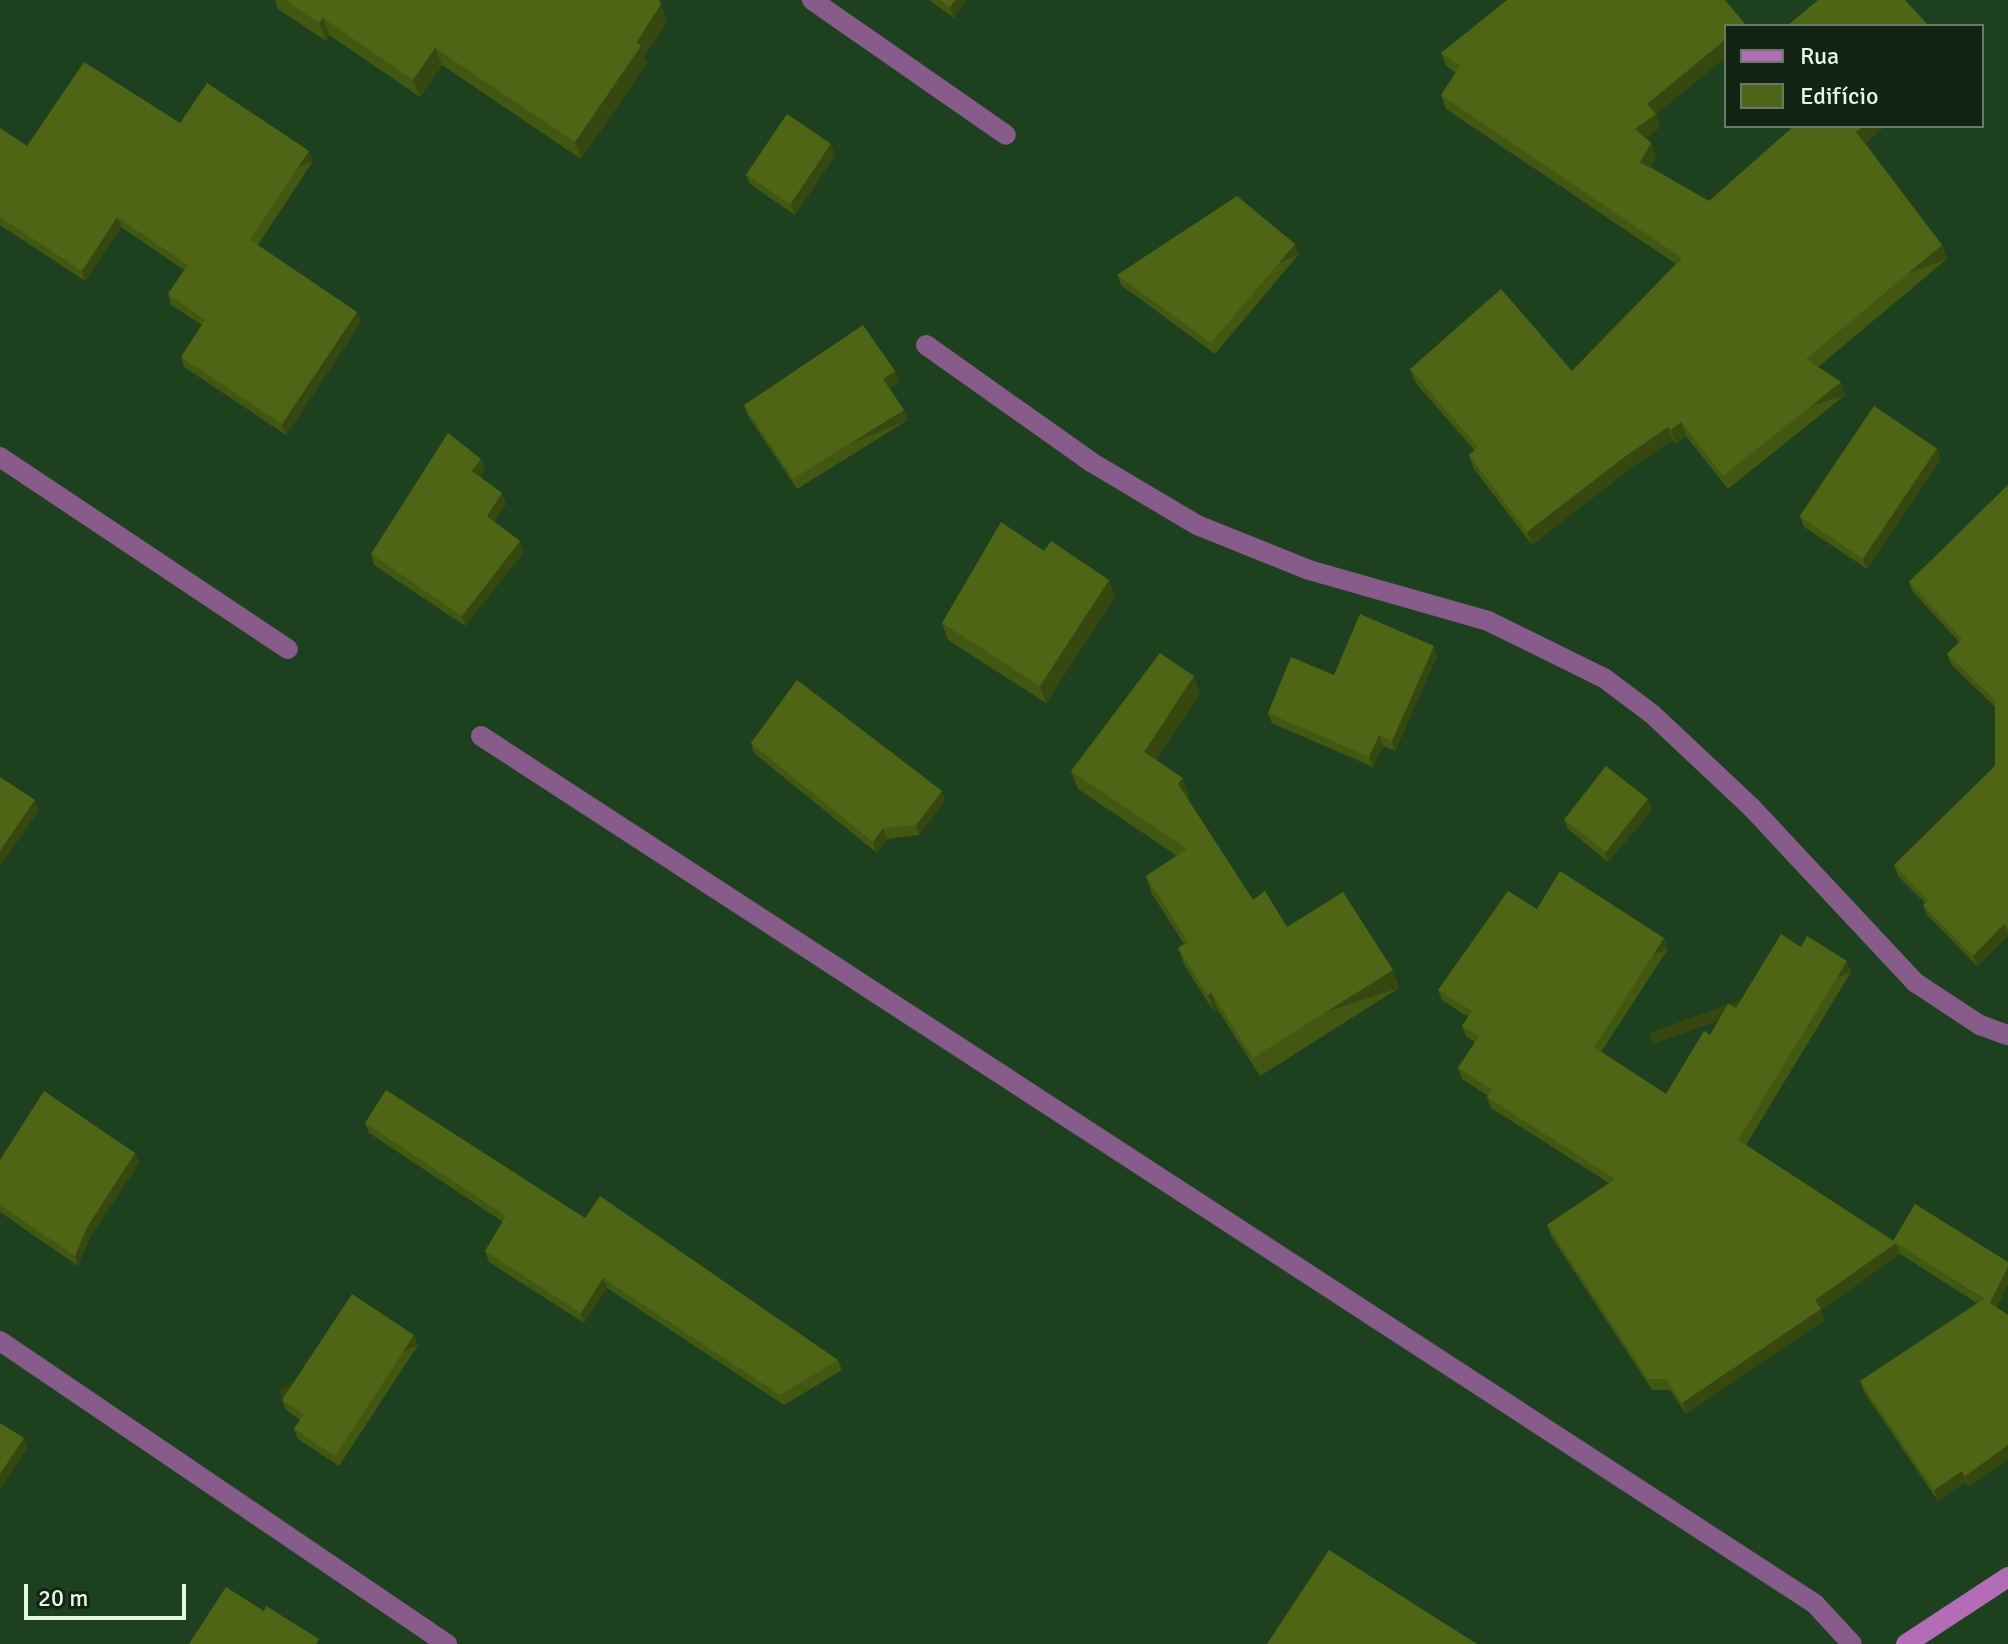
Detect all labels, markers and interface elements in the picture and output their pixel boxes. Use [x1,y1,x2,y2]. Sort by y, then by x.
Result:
legend [1724,24,1984,128]
text: Rua [1800,41,1839,71]
text: Edifício [1800,81,1878,111]
scale bar [28,1568,190,1618]
text: 20 m [38,1583,88,1613]

